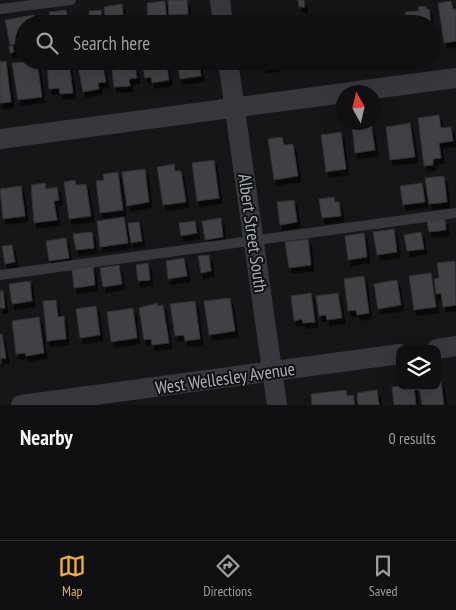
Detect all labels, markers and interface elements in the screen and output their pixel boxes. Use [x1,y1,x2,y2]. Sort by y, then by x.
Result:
search box [15,15,441,70]
icon: search [33,29,61,57]
text: Search here [73,31,150,55]
north arrow [336,85,381,130]
street label: Albert Street South [233,172,273,294]
map controls [396,345,441,390]
button: layers [396,345,441,390]
street label: West Wellesley Avenue [154,357,296,399]
text: Nearby [20,424,73,451]
text: 0 results [389,428,436,448]
tab: Map [58,552,86,600]
tab: Directions [203,552,252,600]
tab: Saved [369,552,398,600]

